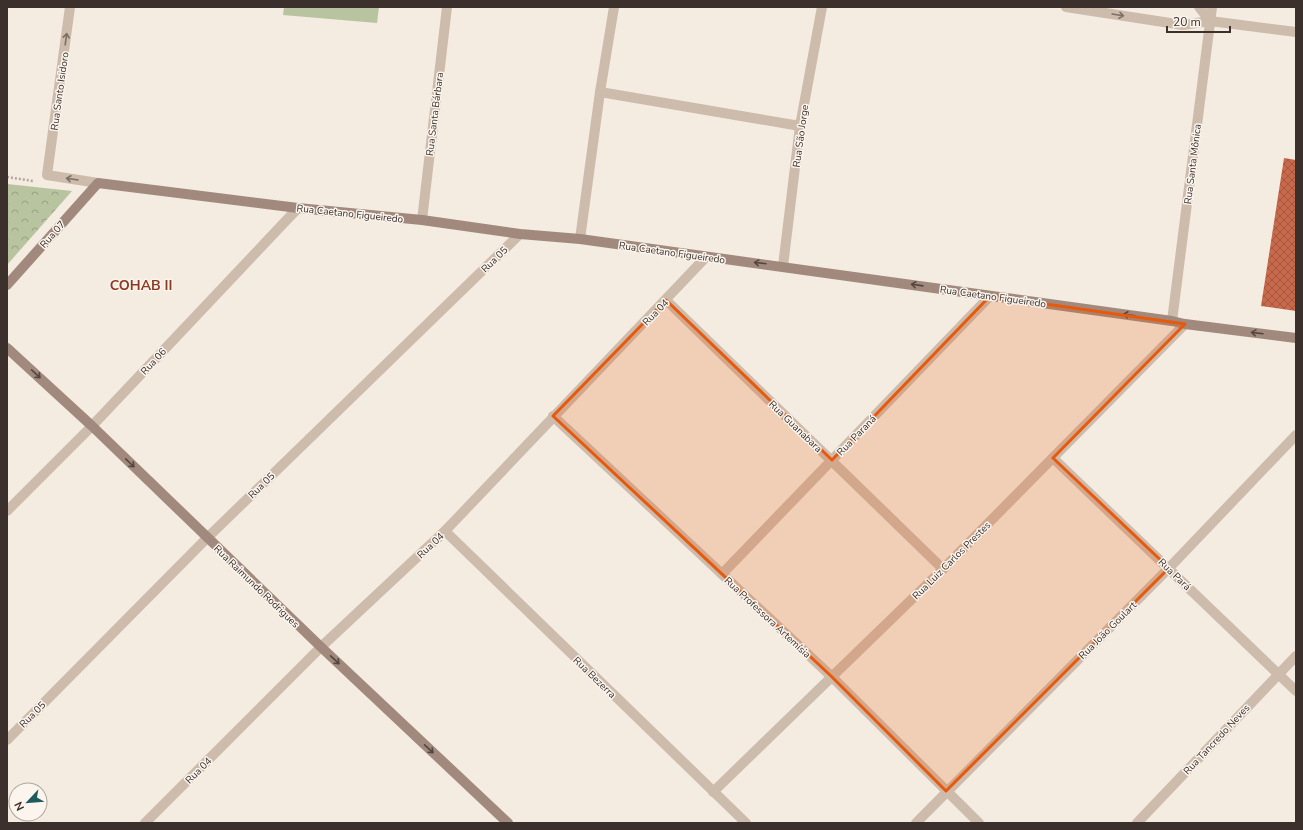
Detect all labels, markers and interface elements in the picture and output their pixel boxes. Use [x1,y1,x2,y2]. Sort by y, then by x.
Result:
scale bar [1167,8,1230,34]
one-way arrow [1111,11,1124,19]
text: 20 m [1173,14,1201,30]
one-way arrow [62,33,70,46]
street label: Rua Santo Isidoro [48,51,72,131]
street label: Rua Santa Bárbara [423,71,447,157]
street label: Rua São Jorge [790,104,812,168]
street label: Rua Santa Mônica [1181,123,1205,205]
one-way arrow [66,175,79,183]
street label: Rua Caetano Figueiredo [296,201,404,227]
street label: Rua 07 [37,218,69,251]
street label: Rua Caetano Figueiredo [618,239,726,267]
street label: Rua 05 [478,244,511,276]
one-way arrow [754,260,767,267]
district label: COHAB II [110,276,172,295]
one-way arrow [911,281,924,289]
street label: Rua Caetano Figueiredo [939,283,1047,311]
street label: Rua 04 [640,296,672,329]
one-way arrow [1123,311,1136,319]
one-way arrow [1251,329,1264,337]
street label: Rua 06 [138,345,170,378]
one-way arrow [31,369,41,379]
street label: Rua Guanabara [766,398,825,456]
street label: Rua Paraná [834,412,880,459]
one-way arrow [125,458,135,468]
street label: Rua 05 [245,470,278,502]
street label: Rua Luiz Carlos Prestes [910,518,994,603]
street label: Rua 04 [414,530,447,562]
street label: Rua Raimundo Rodrigues [211,542,302,631]
street label: Rua Pará [1155,556,1194,594]
street label: Rua Professora Artemísia [721,574,814,662]
street label: Rua João Goulart [1076,598,1140,663]
street label: Rua Bezerra [570,654,619,702]
one-way arrow [330,655,340,665]
street label: Rua 05 [16,698,49,731]
street label: Rua Tancredo Neves [1180,701,1253,778]
one-way arrow [424,744,434,753]
street label: Rua 04 [182,754,215,787]
north arrow [8,782,48,822]
text: N [11,799,28,813]

